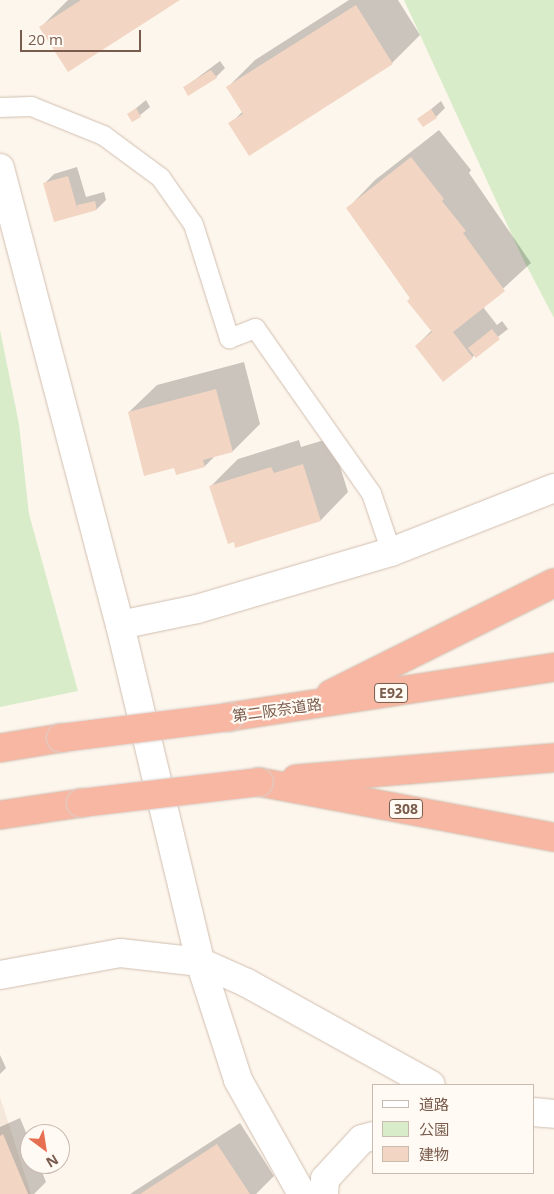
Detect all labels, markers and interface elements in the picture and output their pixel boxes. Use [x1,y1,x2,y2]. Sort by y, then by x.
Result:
scale bar [22,20,144,52]
text: 20 m [28,29,63,49]
road number: E92 [374,681,408,704]
street label: 第二阪奈道路 [231,695,323,725]
road number: 308 [388,798,424,821]
legend [372,1084,534,1174]
text: 道路 [419,1094,449,1114]
text: 公園 [419,1119,449,1139]
north arrow [20,1124,70,1174]
text: 建物 [419,1144,449,1164]
text: N [43,1150,62,1173]

